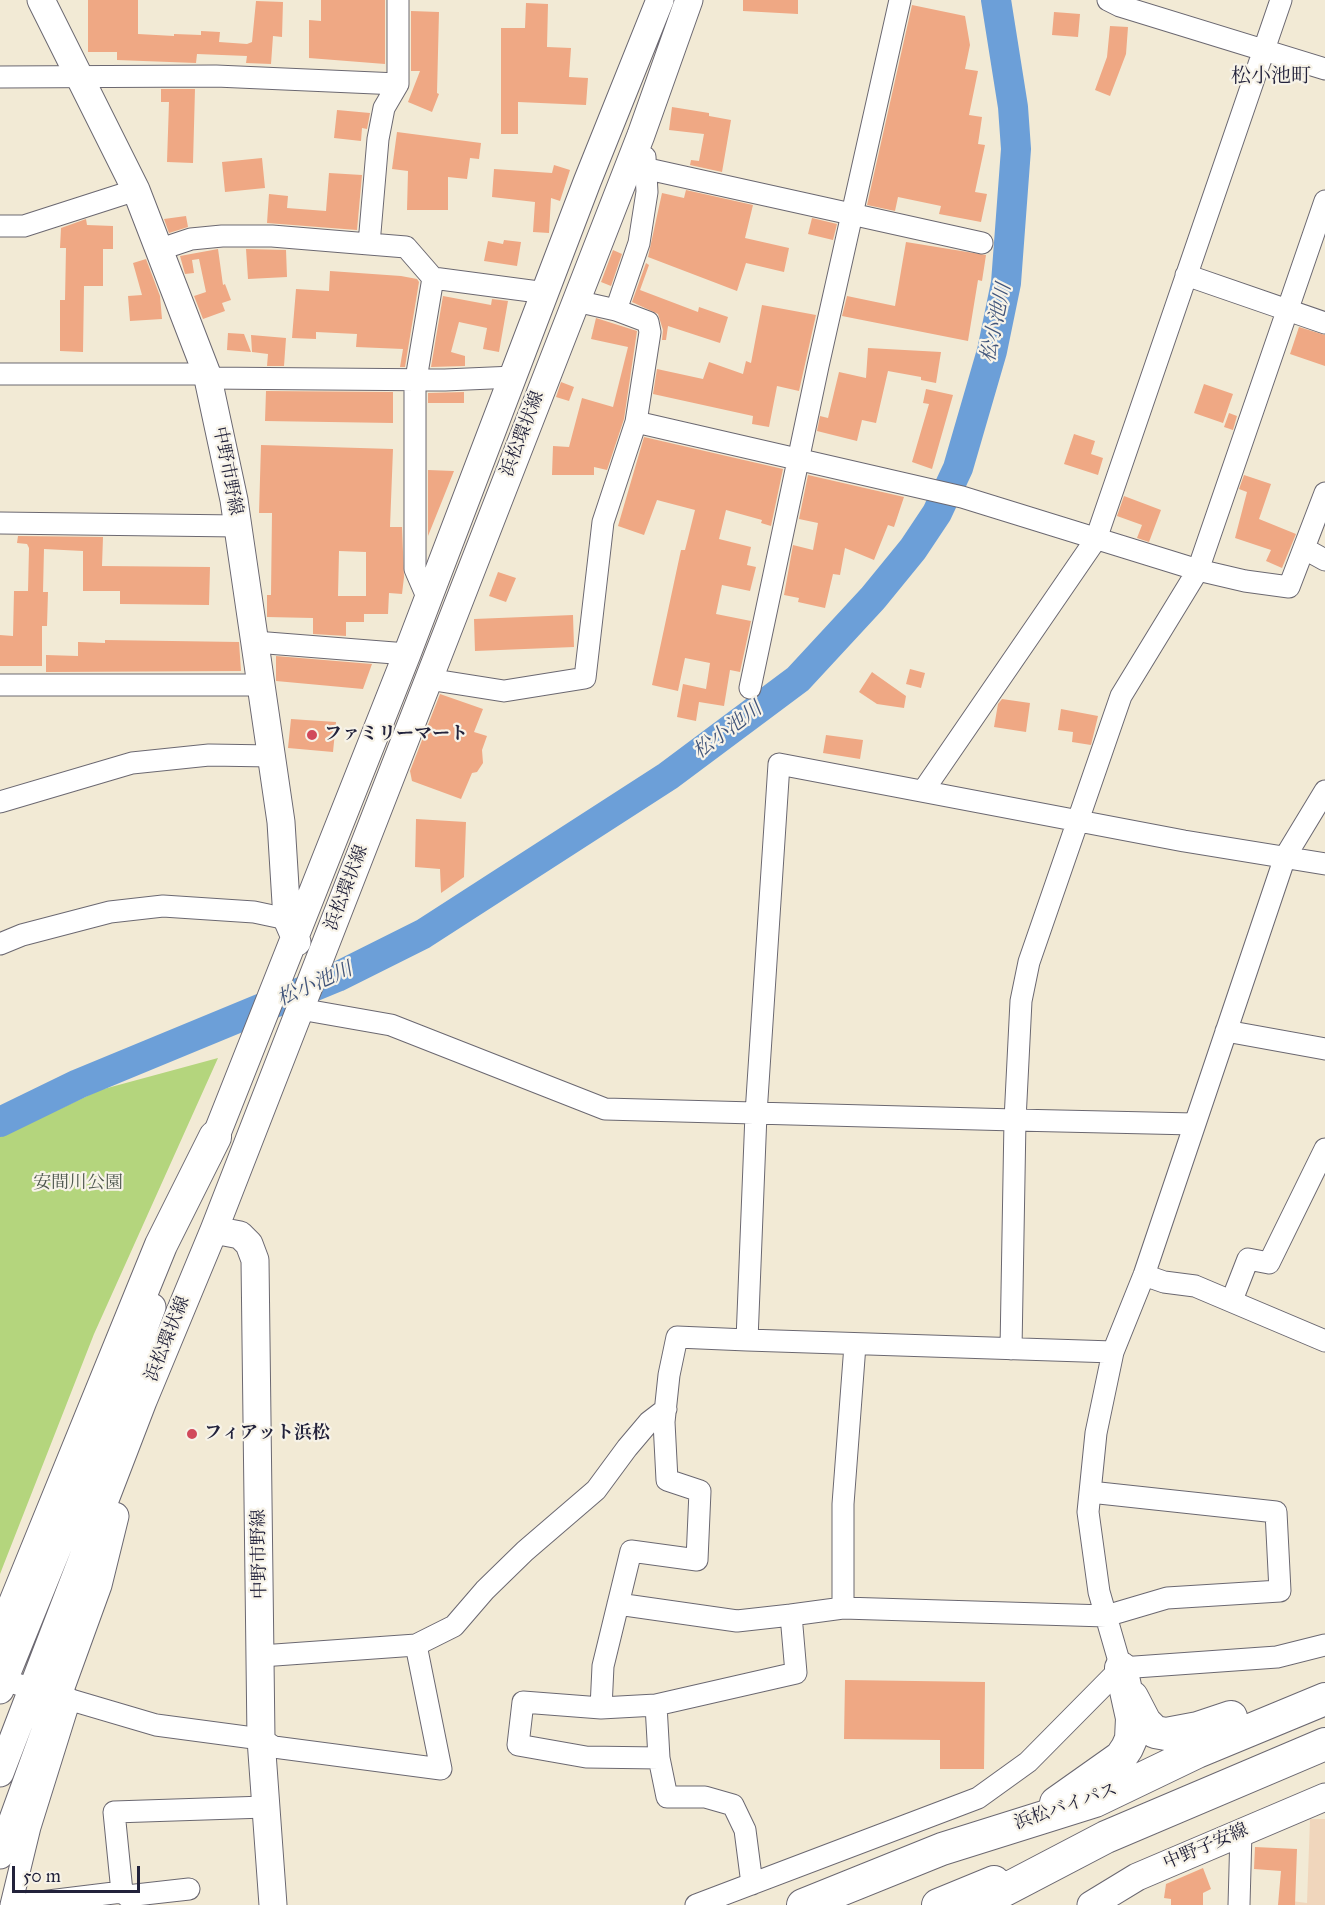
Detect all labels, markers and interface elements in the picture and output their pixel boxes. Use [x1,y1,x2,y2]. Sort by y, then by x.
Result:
district label: 松小池町 [1231,65,1311,89]
water label: 松小池川 [977,281,1017,365]
street label: 浜松環状線 [497,388,549,480]
street label: 中野市野線 [208,425,246,517]
water label: 松小池川 [689,697,767,765]
place label: ファミリーマート [324,724,468,746]
marker: ファミリーマート [305,728,319,742]
street label: 浜松環状線 [321,842,373,934]
water label: 松小池川 [274,958,356,1012]
park label: 安間川公園 [33,1173,123,1195]
street label: 浜松環状線 [141,1293,195,1385]
place label: フィアット浜松 [204,1423,330,1445]
marker: フィアット浜松 [185,1427,199,1441]
street label: 中野市野線 [248,1509,272,1599]
street label: 浜松バイパス [1011,1779,1121,1835]
street label: 中野子安線 [1160,1819,1252,1875]
scale bar [15,1854,142,1892]
text: 50 m [23,1865,61,1887]

